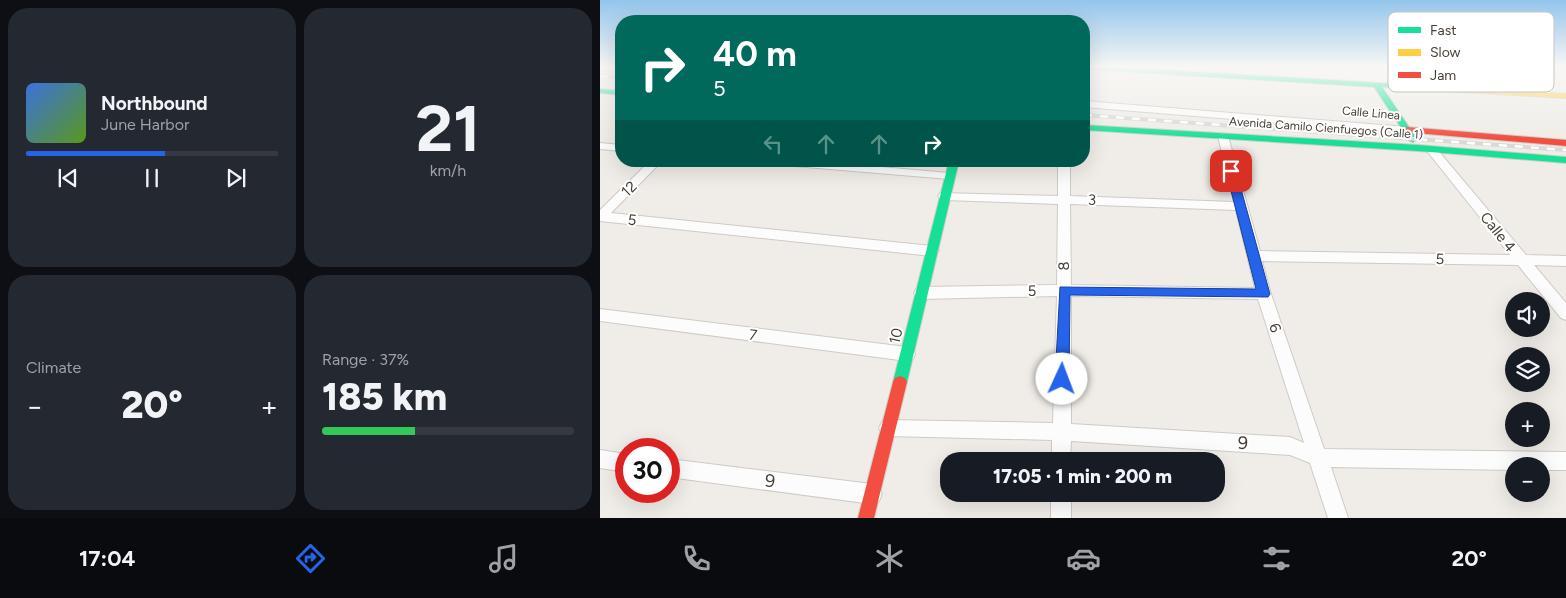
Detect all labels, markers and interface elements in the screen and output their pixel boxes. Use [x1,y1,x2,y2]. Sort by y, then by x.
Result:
legend [1388,12,1554,92]
text: Fast [1430,22,1456,39]
text: 40 m [713,33,797,75]
icon: right [630,35,695,100]
text: Slow [1430,44,1461,61]
text: Jam [1430,67,1456,84]
text: 5 [713,75,726,102]
text: 21 [415,89,481,167]
text: Northbound [101,92,208,115]
street label: Calle Linea [1342,104,1400,122]
street label: Avenida Camilo Cienfuegos (Calle 1) [1229,114,1423,142]
text: June Harbor [101,115,189,134]
icon: left [759,130,787,158]
icon: ahead [812,130,840,158]
icon: ahead [865,130,893,158]
icon: right [918,130,946,158]
pin [1210,150,1252,192]
icon: arrive [1217,157,1245,185]
text: km/h [430,161,466,180]
icon: previous [54,164,82,192]
icon: pause [138,164,166,192]
icon: next [222,164,250,192]
street label: 12 [617,177,641,201]
street label: 3 [1088,191,1096,209]
street label: Calle 4 [1476,208,1520,256]
street label: 5 [627,211,637,229]
street label: 5 [1436,250,1444,268]
street label: 8 [1055,261,1073,271]
street label: 5 [1028,282,1036,300]
map controls [1505,292,1550,502]
button: sound [1505,292,1550,337]
street label: 6 [1265,321,1285,335]
street label: 7 [748,326,758,344]
street label: 10 [885,326,907,346]
button: layers [1505,347,1550,392]
text: Range · 37% [322,350,409,369]
position arrow [1035,352,1087,404]
text: Climate [26,358,81,377]
text: 185 km [322,374,447,420]
text: 20° [121,382,183,428]
text: − [26,389,43,423]
text: + [261,389,278,423]
button: + [1505,402,1550,447]
street label: 9 [1237,432,1249,454]
speed limit sign: 30 [615,438,680,503]
button: − [1505,457,1550,502]
text: 17:05 · 1 min · 200 m [993,465,1172,488]
street label: 9 [764,469,776,493]
icon: directions [293,541,328,576]
icon: music [486,541,521,576]
icon: phone [679,541,714,576]
icon: climate [872,541,907,576]
icon: car [1066,541,1101,576]
icon: filters [1259,541,1294,576]
text: 17:04 [79,545,135,572]
text: 20° [1452,545,1487,572]

